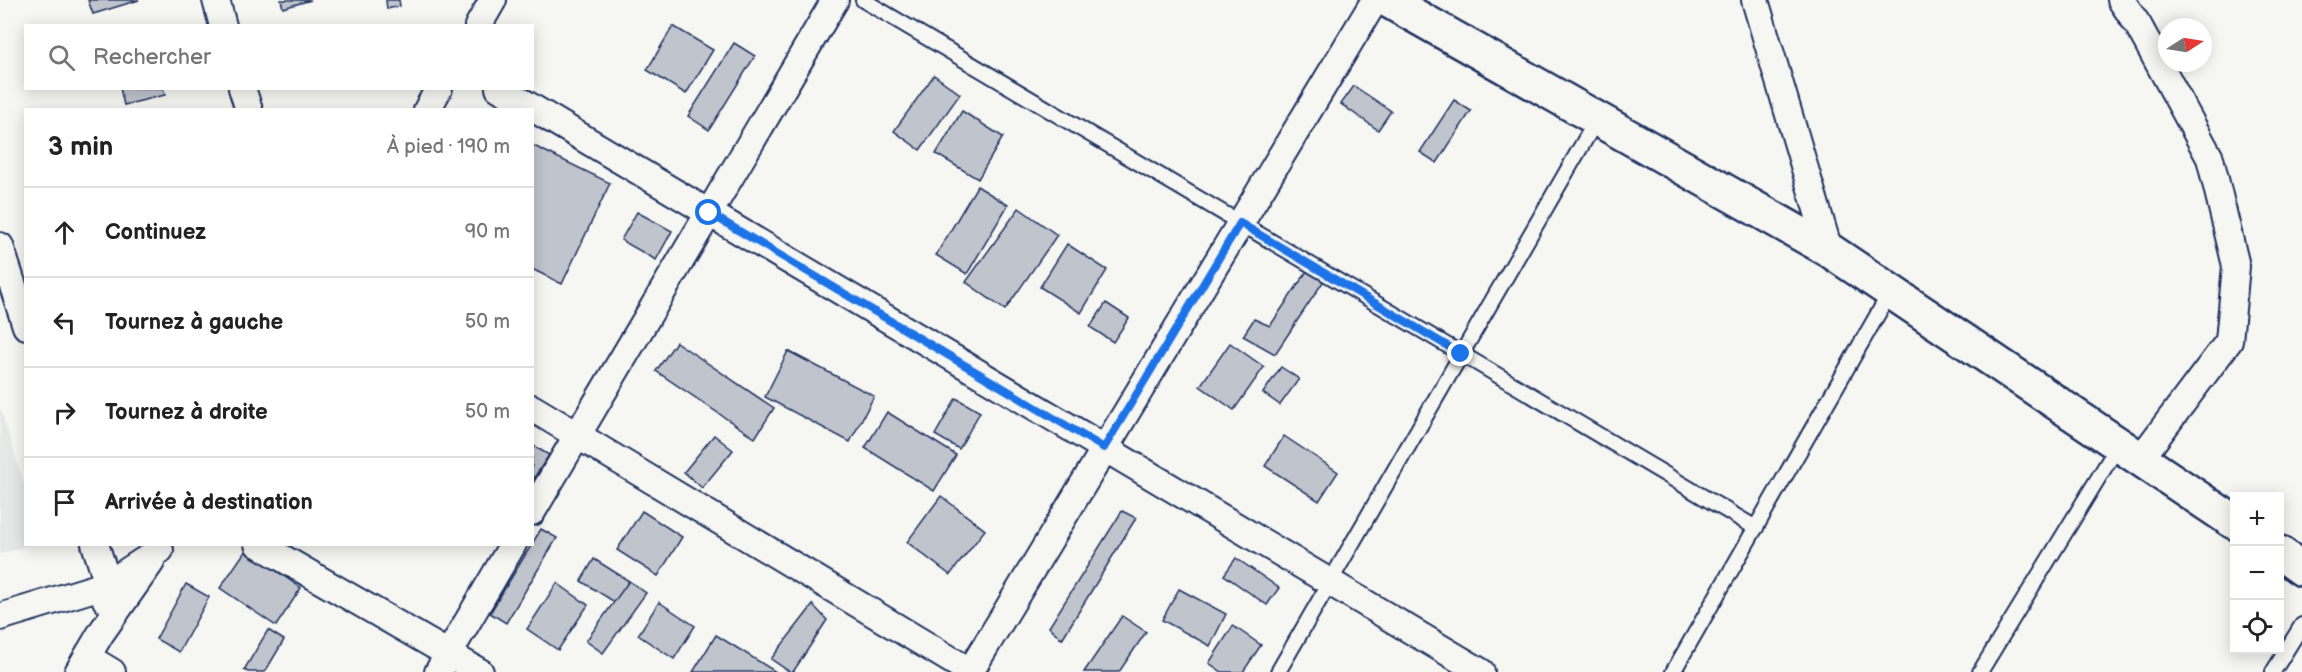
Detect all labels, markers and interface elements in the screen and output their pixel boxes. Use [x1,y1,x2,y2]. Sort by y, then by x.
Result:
north arrow [2158,18,2212,72]
search box [24,24,534,90]
icon: search [45,41,78,74]
text: Rechercher [93,44,211,71]
text: 3 min [48,132,113,163]
text: À pied · 190 m [387,135,510,159]
route start [695,199,721,225]
icon: ahead [48,216,81,249]
text: Continuez [105,219,206,246]
text: 90 m [465,220,510,244]
icon: left [48,306,81,339]
text: Tournez à gauche [105,309,283,336]
text: 50 m [465,310,510,334]
route end [1447,340,1473,366]
icon: right [48,396,81,429]
text: Tournez à droite [105,399,268,426]
text: 50 m [465,400,510,424]
icon: arrive [48,486,81,519]
text: Arrivée à destination [105,489,313,516]
map controls [2230,492,2284,654]
button: + [2230,492,2284,546]
button: − [2230,546,2284,600]
button: locate [2230,600,2284,654]

